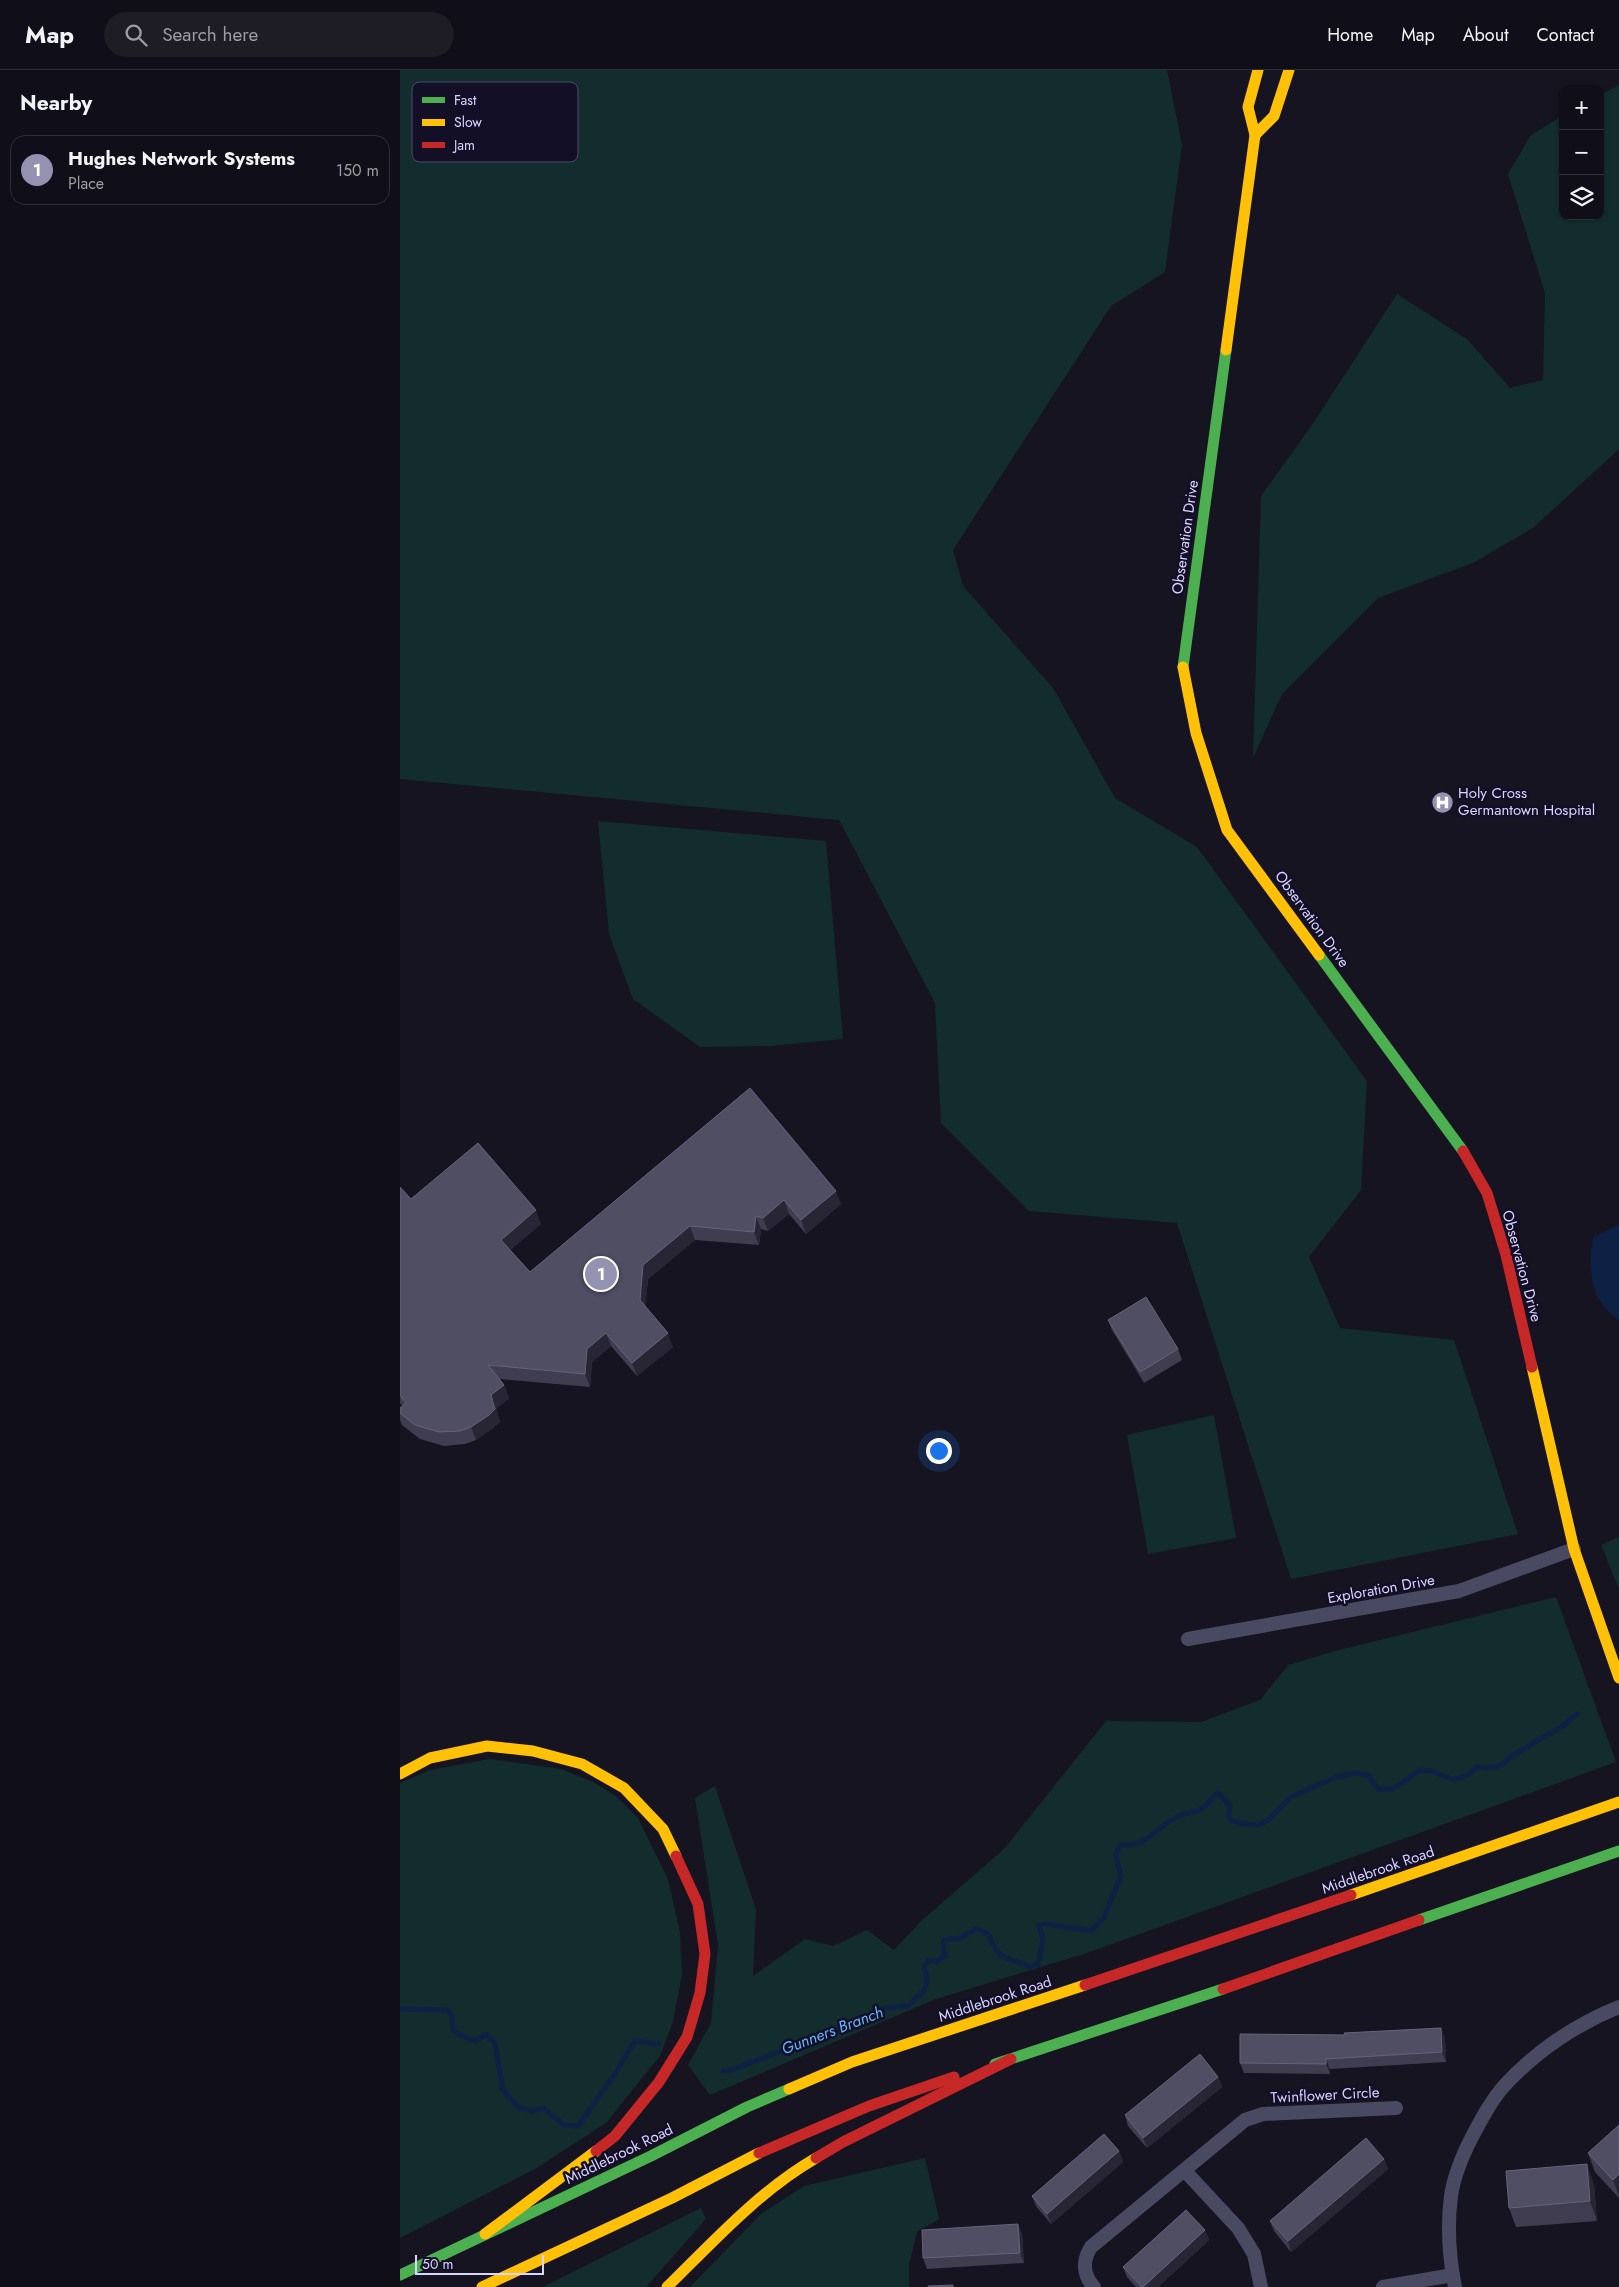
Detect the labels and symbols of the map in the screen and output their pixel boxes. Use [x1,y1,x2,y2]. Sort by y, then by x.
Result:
legend [412,82,578,162]
text: Fast [454,90,477,110]
text: Slow [454,112,482,132]
text: Jam [452,135,475,155]
street label: Observation Drive [1166,478,1204,595]
place label: Holy Cross Germantown Hospital [1458,782,1595,821]
hospital icon: Holy Cross Germantown Hospital [1430,790,1454,814]
street label: Observation Drive [1269,866,1355,972]
street label: Observation Drive [1496,1208,1548,1325]
pin: 1 [585,1255,617,1293]
your location [926,1438,952,1464]
street label: Exploration Drive [1326,1569,1437,1609]
street label: Middlebrook Road [1319,1840,1437,1900]
street label: Middlebrook Road [936,1970,1054,2028]
water label: Gunners Branch [778,2000,886,2060]
street label: Twinflower Circle [1270,2081,1380,2109]
street label: Middlebrook Road [561,2118,677,2190]
scale bar [415,2252,544,2275]

